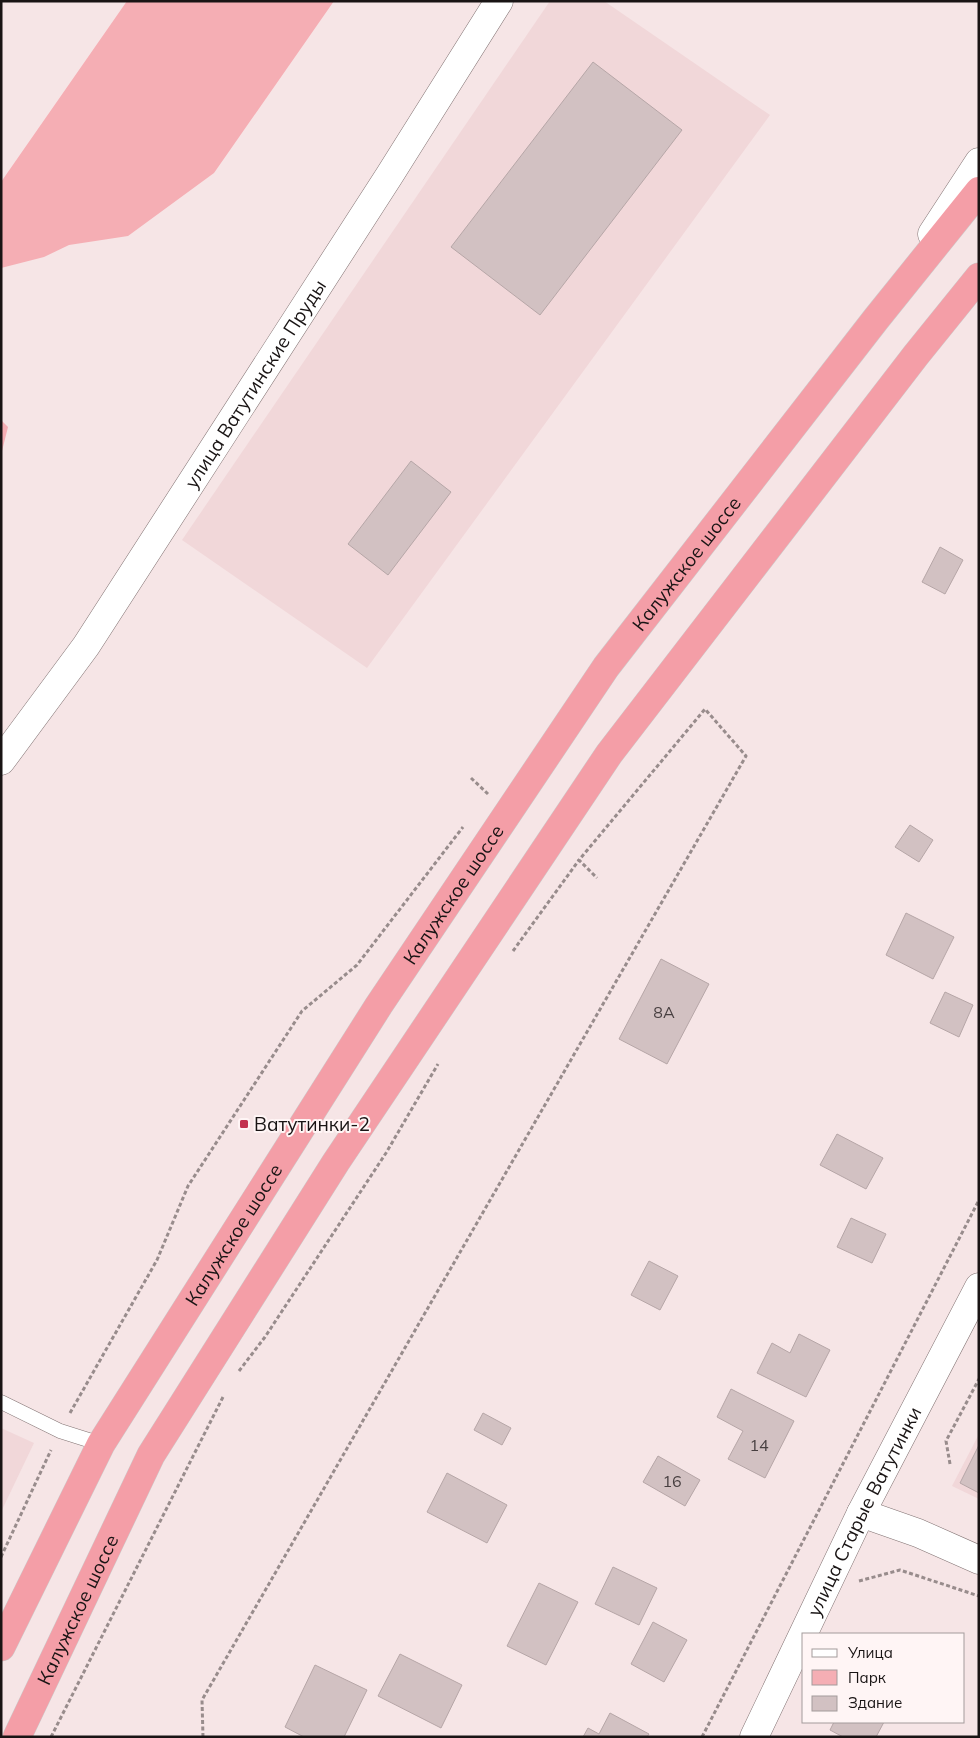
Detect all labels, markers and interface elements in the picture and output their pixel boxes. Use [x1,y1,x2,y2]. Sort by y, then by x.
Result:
street label: улица Ватутинские Пруды [179,275,331,493]
street label: Калужское шоссе [627,492,746,636]
street label: Калужское шоссе [398,820,509,969]
house number: 8А [653,1002,675,1022]
place label: Ватутинки-2 [254,1112,370,1136]
marker: Ватутинки-2 [238,1118,250,1130]
street label: Калужское шоссе [180,1159,287,1310]
street label: улица Старые Ватутинки [802,1402,926,1620]
house number: 14 [749,1435,769,1455]
house number: 16 [662,1471,682,1491]
street label: Калужское шоссе [32,1531,123,1689]
legend [802,1633,965,1723]
text: Улица [847,1643,893,1662]
text: Парк [848,1668,887,1687]
text: Здание [848,1693,902,1712]

